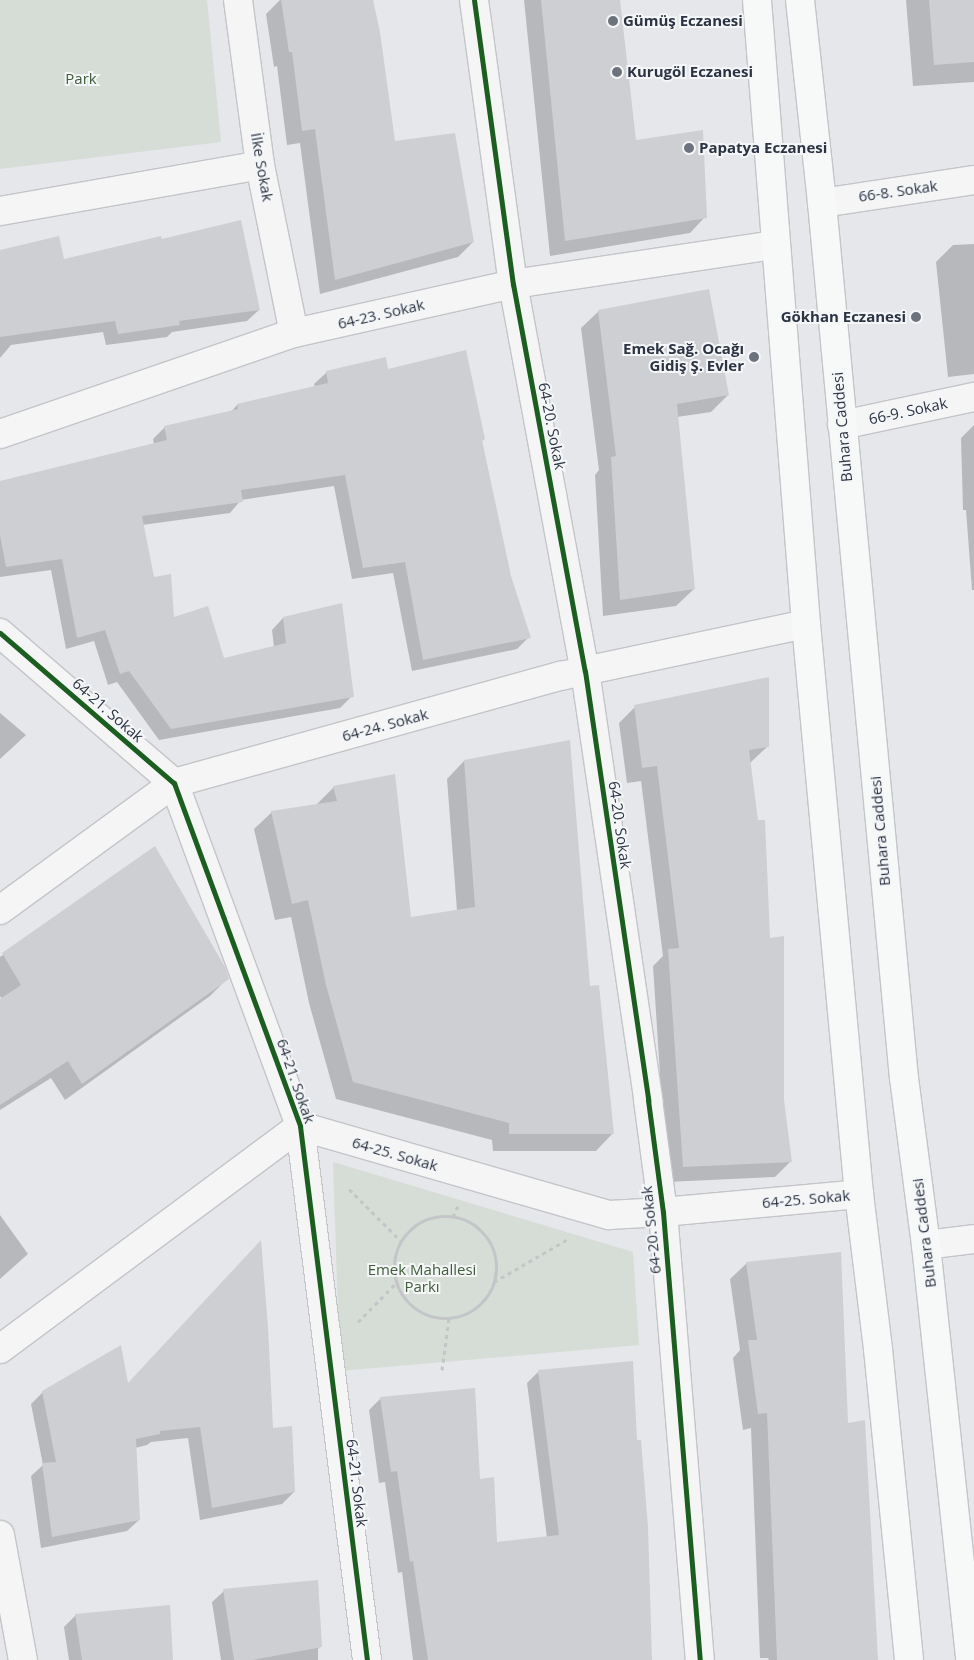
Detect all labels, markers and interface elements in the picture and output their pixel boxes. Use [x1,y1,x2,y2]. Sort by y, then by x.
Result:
place label: Gümüş Eczanesi [623,12,743,30]
marker: Gümüş Eczanesi [607,15,619,27]
place label: Kurugöl Eczanesi [627,63,753,81]
marker: Kurugöl Eczanesi [611,66,623,78]
park label: Park [65,70,97,88]
street label: İlke Sokak [247,131,277,203]
place label: Papatya Eczanesi [699,139,827,157]
marker: Papatya Eczanesi [683,142,695,154]
street label: 66-8. Sokak [857,177,939,205]
street label: 64-23. Sokak [336,295,426,333]
place label: Gökhan Eczanesi [781,308,906,326]
marker: Gökhan Eczanesi [910,311,922,323]
place label: Emek Sağ. Ocağı Gidiş Ş. Evler [623,339,744,374]
marker: Emek Sağ. Ocağı Gidiş Ş. Evler [748,351,760,363]
street label: Buhara Caddesi [828,371,856,483]
street label: 64-20. Sokak [535,381,569,471]
street label: 66-9. Sokak [867,394,949,428]
street label: 64-21. Sokak [69,674,147,746]
street label: 64-24. Sokak [340,705,430,745]
street label: Buhara Caddesi [866,775,894,887]
street label: 64-20. Sokak [605,780,635,870]
street label: 64-21. Sokak [273,1036,319,1126]
street label: 64-25. Sokak [350,1133,440,1175]
street label: Buhara Caddesi [908,1177,940,1289]
street label: 64-20. Sokak [637,1185,665,1275]
street label: 64-25. Sokak [761,1186,851,1212]
park label: Emek Mahallesi Parkı [368,1260,476,1295]
street label: 64-21. Sokak [343,1438,371,1528]

